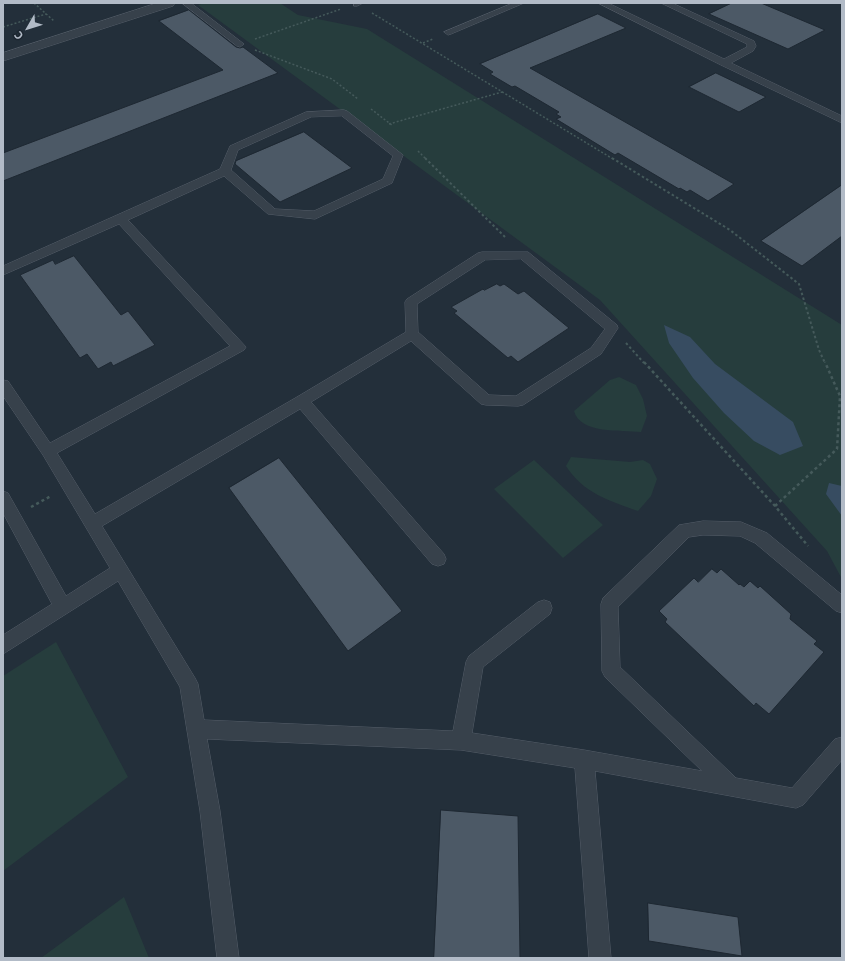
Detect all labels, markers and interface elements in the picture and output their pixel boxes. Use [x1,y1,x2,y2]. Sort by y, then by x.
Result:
north arrow [8,8,48,48]
text: С [10,28,26,43]

